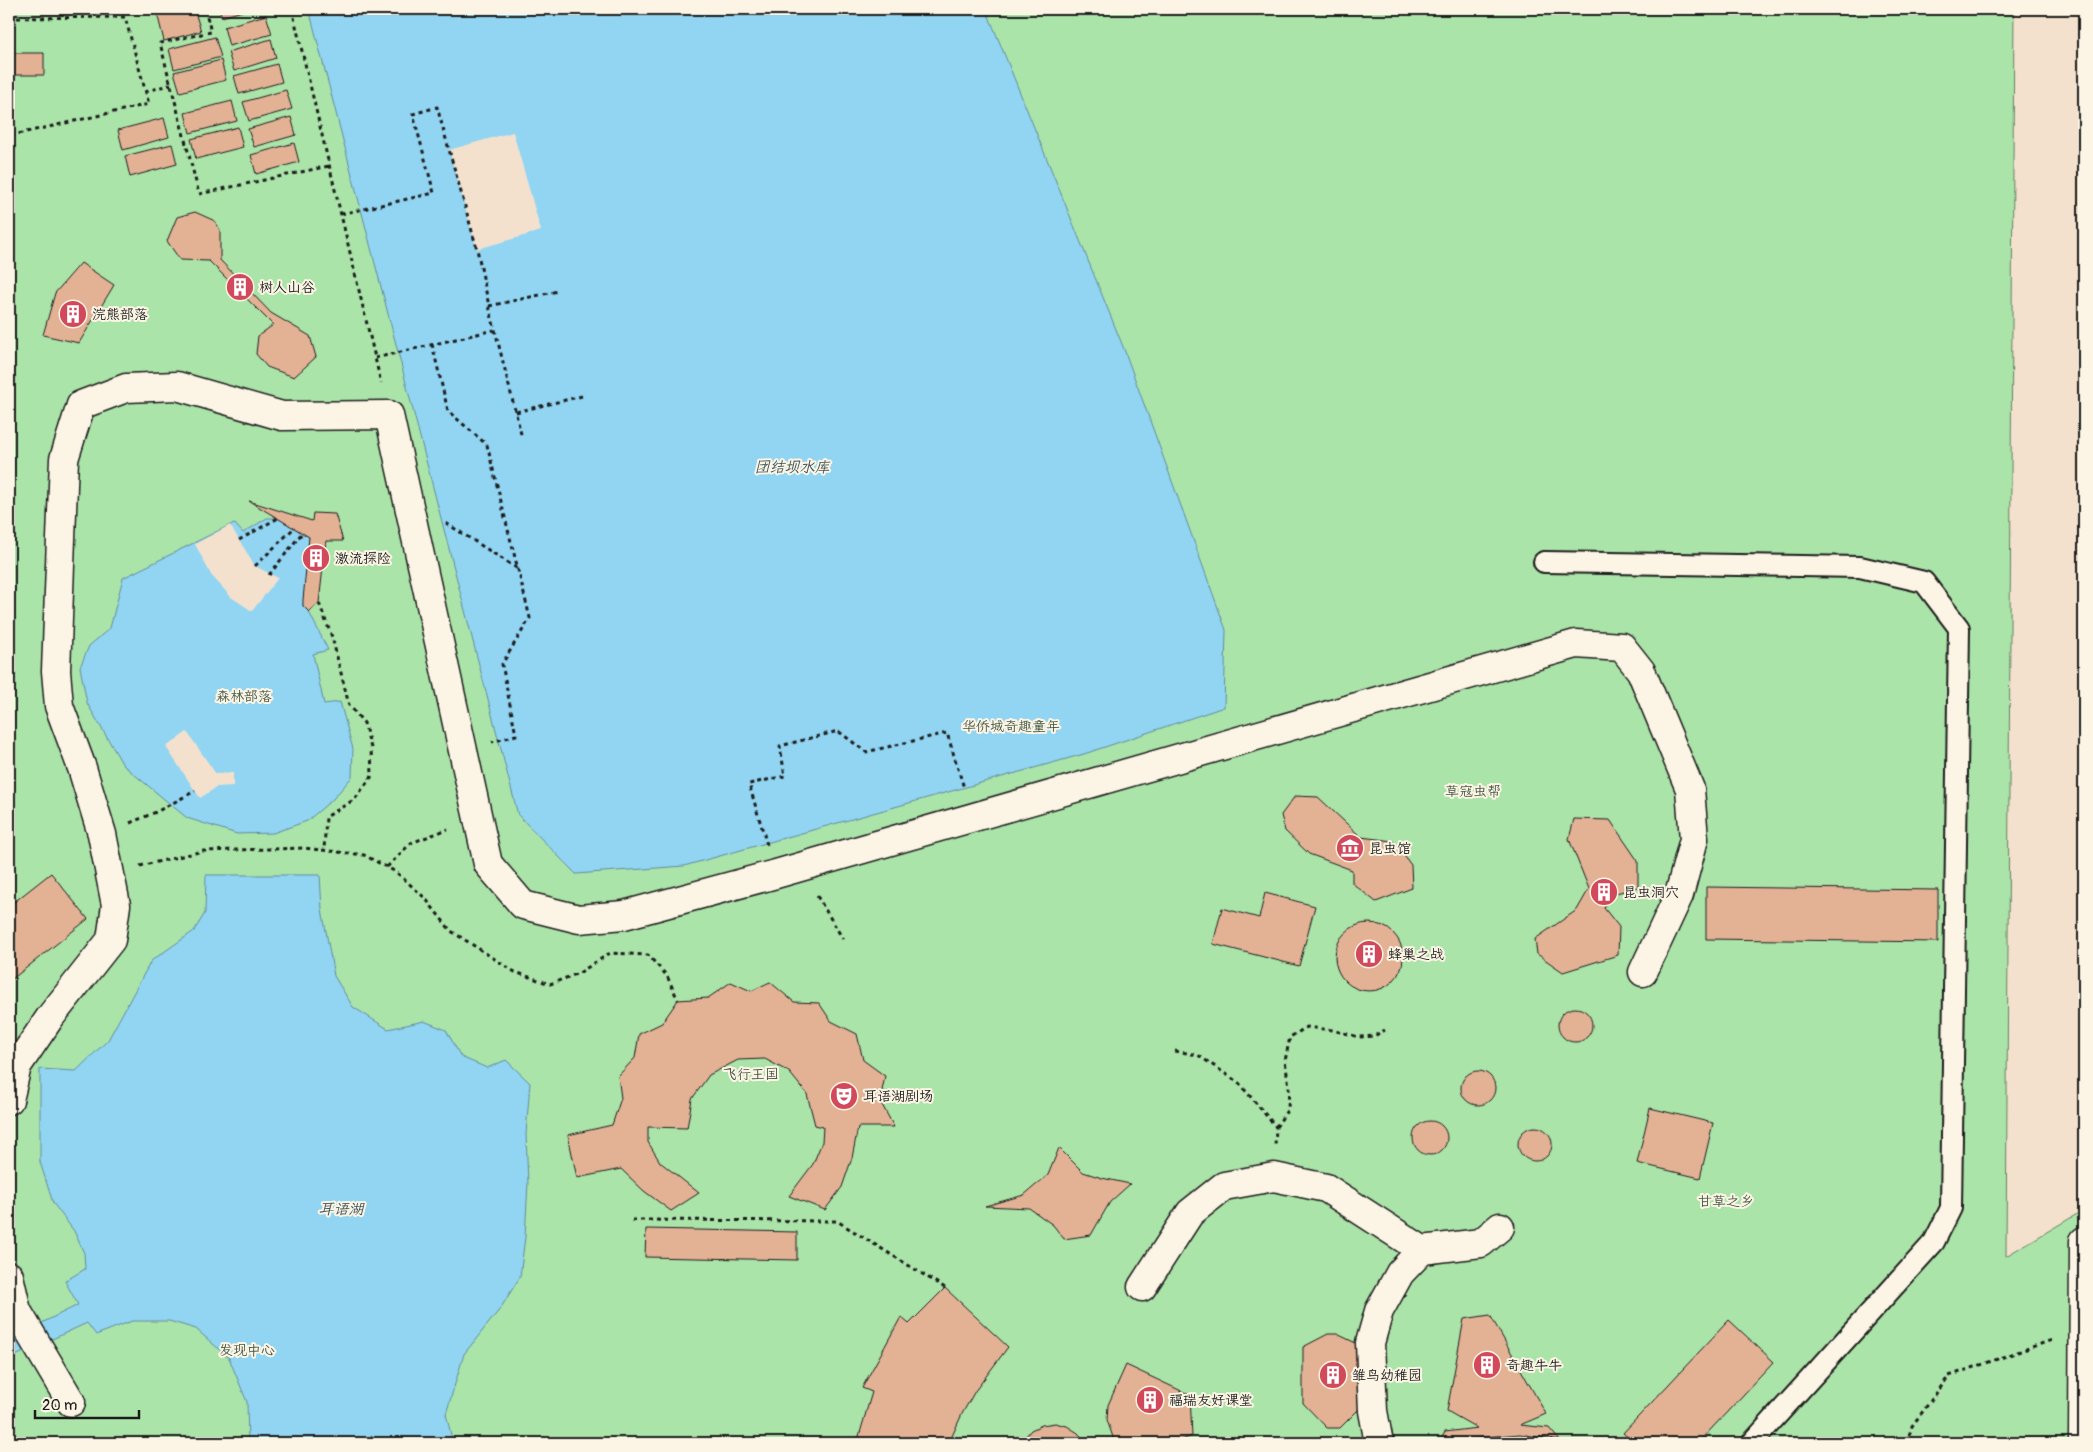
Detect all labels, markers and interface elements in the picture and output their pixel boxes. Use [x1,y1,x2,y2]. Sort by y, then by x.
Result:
building icon: 树人山谷 [225,272,255,302]
place label: 树人山谷 [259,279,315,296]
building icon: 浣熊部落 [58,299,88,329]
place label: 浣熊部落 [92,306,148,323]
water label: 团结坝水库 [754,458,830,477]
building icon: 激流探险 [301,543,331,573]
place label: 激流探险 [335,550,391,567]
park label: 森林部落 [216,688,272,705]
park label: 华侨城奇趣童年 [962,718,1060,735]
park label: 草寇虫帮 [1445,783,1501,800]
museum icon: 昆虫馆 [1335,833,1365,863]
place label: 昆虫馆 [1369,840,1411,857]
building icon: 昆虫洞穴 [1589,877,1619,907]
place label: 昆虫洞穴 [1623,884,1679,901]
building icon: 蜂巢之战 [1354,939,1384,969]
place label: 蜂巢之战 [1388,946,1444,963]
park label: 飞行王国 [723,1066,779,1083]
theatre icon: 耳语湖剧场 [829,1081,859,1111]
place label: 耳语湖剧场 [863,1088,933,1105]
park label: 甘草之乡 [1698,1193,1754,1210]
water label: 耳语湖 [318,1200,365,1219]
park label: 发现中心 [219,1342,275,1359]
building icon: 奇趣牛牛 [1472,1350,1502,1380]
place label: 奇趣牛牛 [1506,1357,1562,1374]
building icon: 雏鸟幼稚园 [1318,1360,1348,1390]
place label: 雏鸟幼稚园 [1352,1367,1422,1384]
building icon: 福瑞友好课堂 [1135,1385,1165,1415]
scale bar [35,1387,139,1419]
place label: 福瑞友好课堂 [1169,1392,1253,1409]
text: 20 m [42,1396,77,1415]

